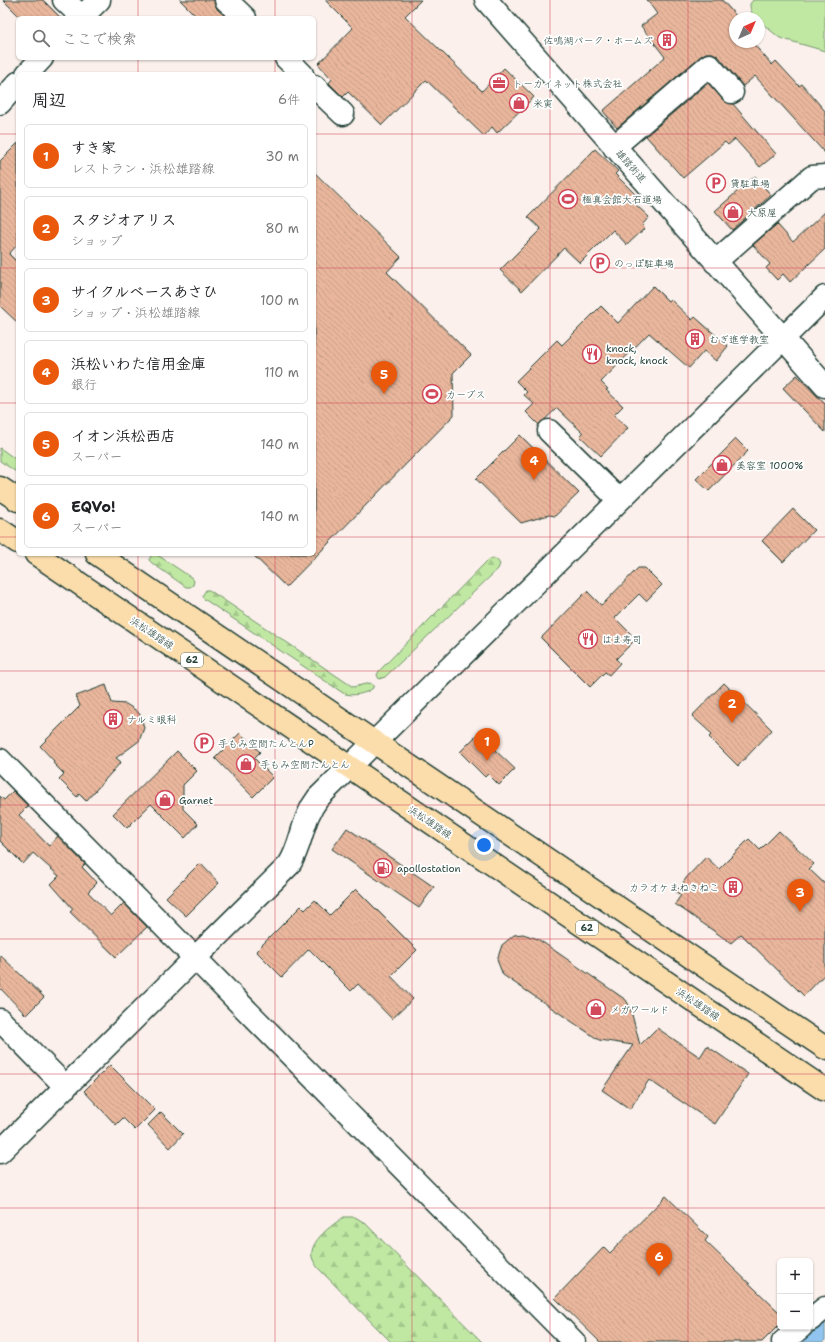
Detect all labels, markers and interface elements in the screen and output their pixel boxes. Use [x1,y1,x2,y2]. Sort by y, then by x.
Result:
north arrow [729,12,765,48]
search box [16,16,316,60]
icon: search [30,27,52,49]
text: ここで検索 [62,29,137,49]
building icon: 佐鳴湖パーク・ホームズ [656,29,678,51]
place label: 佐鳴湖パーク・ホームズ [543,34,653,47]
office icon: トーカイネット株式会社 [488,72,510,94]
place label: トーカイネット株式会社 [513,77,623,90]
text: 周辺 [32,89,66,111]
text: 6件 [278,91,300,108]
shop icon: 米寅 [508,92,530,114]
place label: 米寅 [533,97,553,110]
text: すき家 [71,138,116,158]
street label: 雄踏街道 [613,147,649,185]
text: 1 [43,148,49,165]
text: 30 m [265,148,299,165]
text: レストラン · 浜松雄踏線 [71,160,215,177]
parking icon: 貸駐車場 [705,172,727,194]
place label: 貸駐車場 [730,177,770,190]
sports icon: 極真会館大石道場 [557,188,579,210]
place label: 極真会館大石道場 [582,193,662,206]
shop icon: 大原屋 [722,201,744,223]
place label: 大原屋 [747,206,777,219]
text: スタジオアリス [71,210,176,230]
text: 2 [41,220,51,237]
text: 80 m [265,220,299,237]
text: ショップ [71,232,122,249]
parking icon: のっぽ駐車場 [589,252,611,274]
place label: のっぽ駐車場 [614,257,674,270]
text: サイクルベースあさひ [71,282,218,302]
text: 3 [41,292,51,309]
text: 100 m [260,292,299,309]
text: ショップ · 浜松雄踏線 [71,304,200,321]
building icon: むぎ進学教室 [684,328,706,350]
place label: むぎ進学教室 [709,333,769,346]
place label: knock, knock, knock [606,342,668,367]
restaurant icon: knock, knock, knock [581,343,603,365]
text: 浜松いわた信用金庫 [71,354,206,374]
pin: 5 [371,361,397,394]
text: 4 [41,364,51,381]
text: 110 m [264,364,299,381]
text: 銀行 [71,376,97,393]
sports icon: カーブス [421,383,443,405]
place label: カーブス [446,388,485,401]
text: イオン浜松西店 [71,426,176,446]
text: 5 [42,436,50,453]
text: 140 m [260,436,299,453]
pin: 4 [521,447,547,480]
text: スーパー [71,448,122,465]
shop icon: 美容室 1000% [711,454,733,476]
place label: 美容室 1000% [736,459,803,472]
text: EQVo! [71,497,115,517]
text: 6 [41,508,51,525]
text: 140 m [260,508,299,525]
text: スーパー [71,519,122,536]
street label: 浜松雄踏線 [128,614,176,652]
restaurant icon: はま寿司 [577,628,599,650]
place label: はま寿司 [602,633,642,646]
road number: 62 [181,653,203,667]
pin: 2 [719,690,745,723]
building icon: ナルミ眼科 [102,708,124,730]
place label: ナルミ眼科 [127,713,176,726]
pin: 1 [474,728,500,761]
parking icon: 手もみ空間たんとんP [193,732,215,754]
place label: 手もみ空間たんとんP [218,737,314,750]
shop icon: 手もみ空間たんとん [235,753,257,775]
place label: 手もみ空間たんとん [260,758,350,771]
shop icon: Garnet [154,789,176,811]
place label: Garnet [179,794,213,807]
street label: 浜松雄踏線 [406,803,454,841]
your location [474,835,494,855]
fuel station icon: apollostation [372,857,394,879]
place label: apollostation [397,862,461,875]
building icon: カラオケまねきねこ [722,876,744,898]
pin: 3 [787,879,813,912]
place label: カラオケまねきねこ [629,881,719,894]
road number: 62 [576,921,598,935]
street label: 浜松雄踏線 [674,985,722,1023]
shop icon: メガワールド [585,998,607,1020]
place label: メガワールド [610,1003,669,1016]
pin: 6 [646,1243,672,1276]
map controls [777,1258,813,1330]
button: + [777,1258,813,1294]
button: − [777,1294,813,1330]

